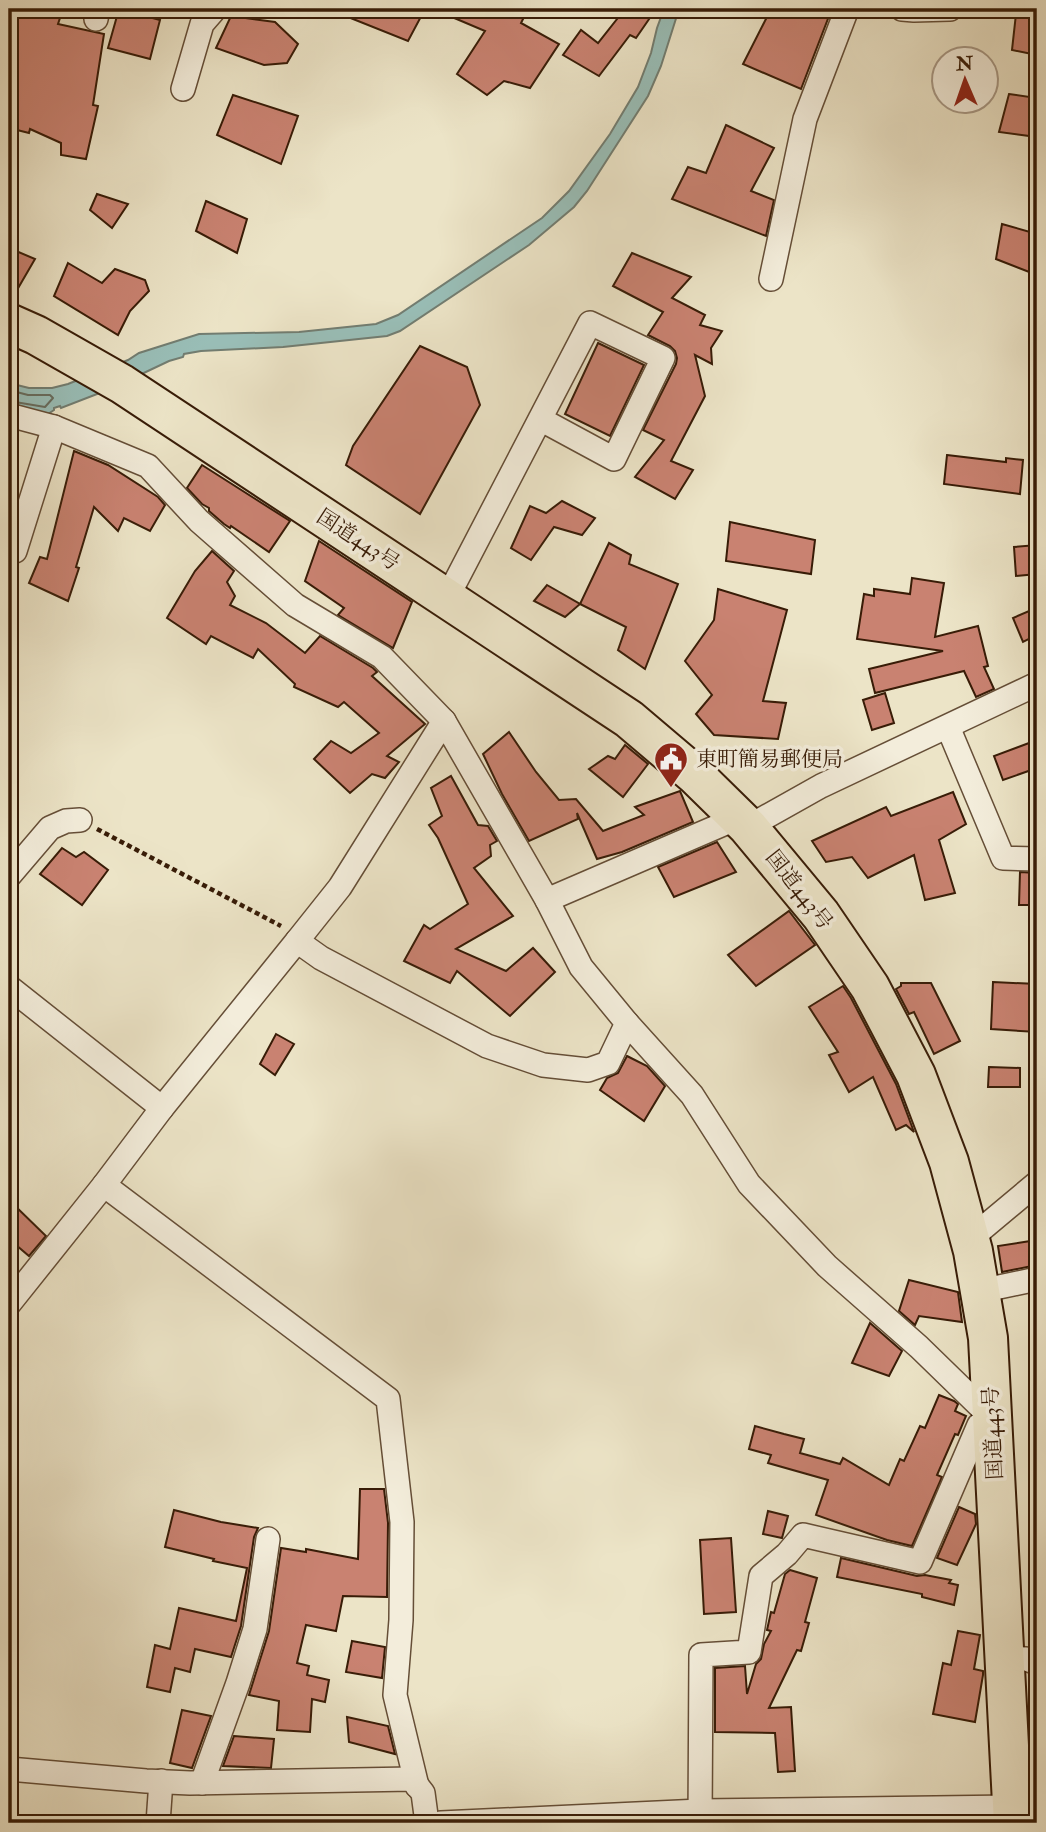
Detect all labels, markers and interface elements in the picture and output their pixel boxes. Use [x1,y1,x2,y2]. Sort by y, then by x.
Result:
north arrow [930,46,1000,116]
text: N [955,52,974,76]
street label: 国道443号 [311,503,405,577]
public building icon: 東町簡易郵便局 [652,740,690,789]
place label: 東町簡易郵便局 [696,746,843,773]
street label: 国道443号 [760,845,838,935]
street label: 国道443号 [977,1386,1009,1480]

